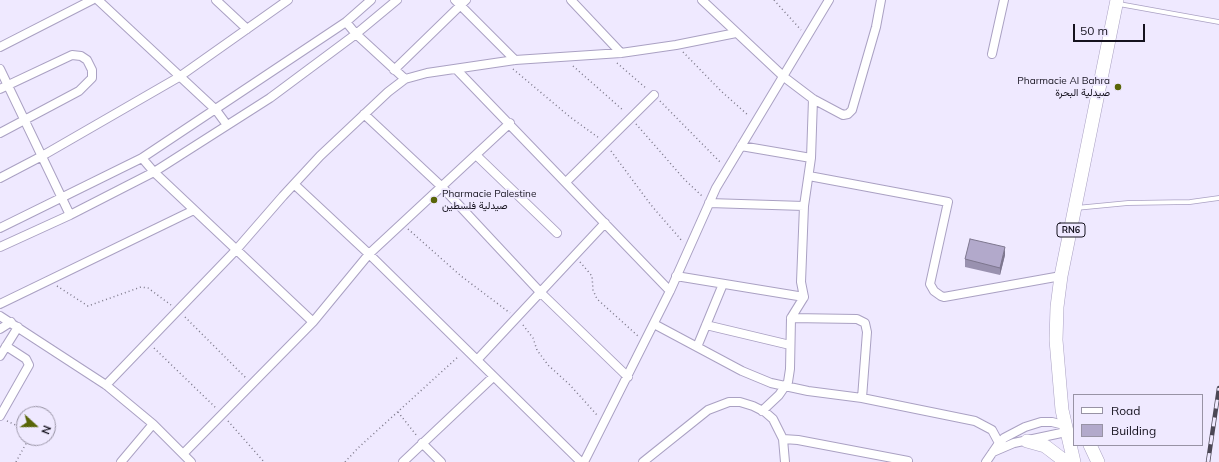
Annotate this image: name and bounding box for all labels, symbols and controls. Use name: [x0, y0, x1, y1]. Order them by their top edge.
scale bar: [1075, 16, 1147, 42]
text: 50 m: [1080, 23, 1108, 38]
place label: Pharmacie Al Bahra صيدلية البحرة: [1017, 75, 1110, 98]
marker: Pharmacie Al Bahra صيدلية البحرة: [1113, 82, 1123, 92]
place label: Pharmacie Palestine صيدلية فلسطين: [442, 188, 536, 212]
marker: Pharmacie Palestine صيدلية فلسطين: [429, 195, 439, 205]
road number: RN6: [1057, 223, 1085, 237]
legend: [1073, 394, 1203, 446]
text: Road: [1111, 403, 1140, 418]
north arrow: [16, 406, 56, 446]
text: Building: [1111, 423, 1156, 438]
text: N: [38, 424, 54, 436]

